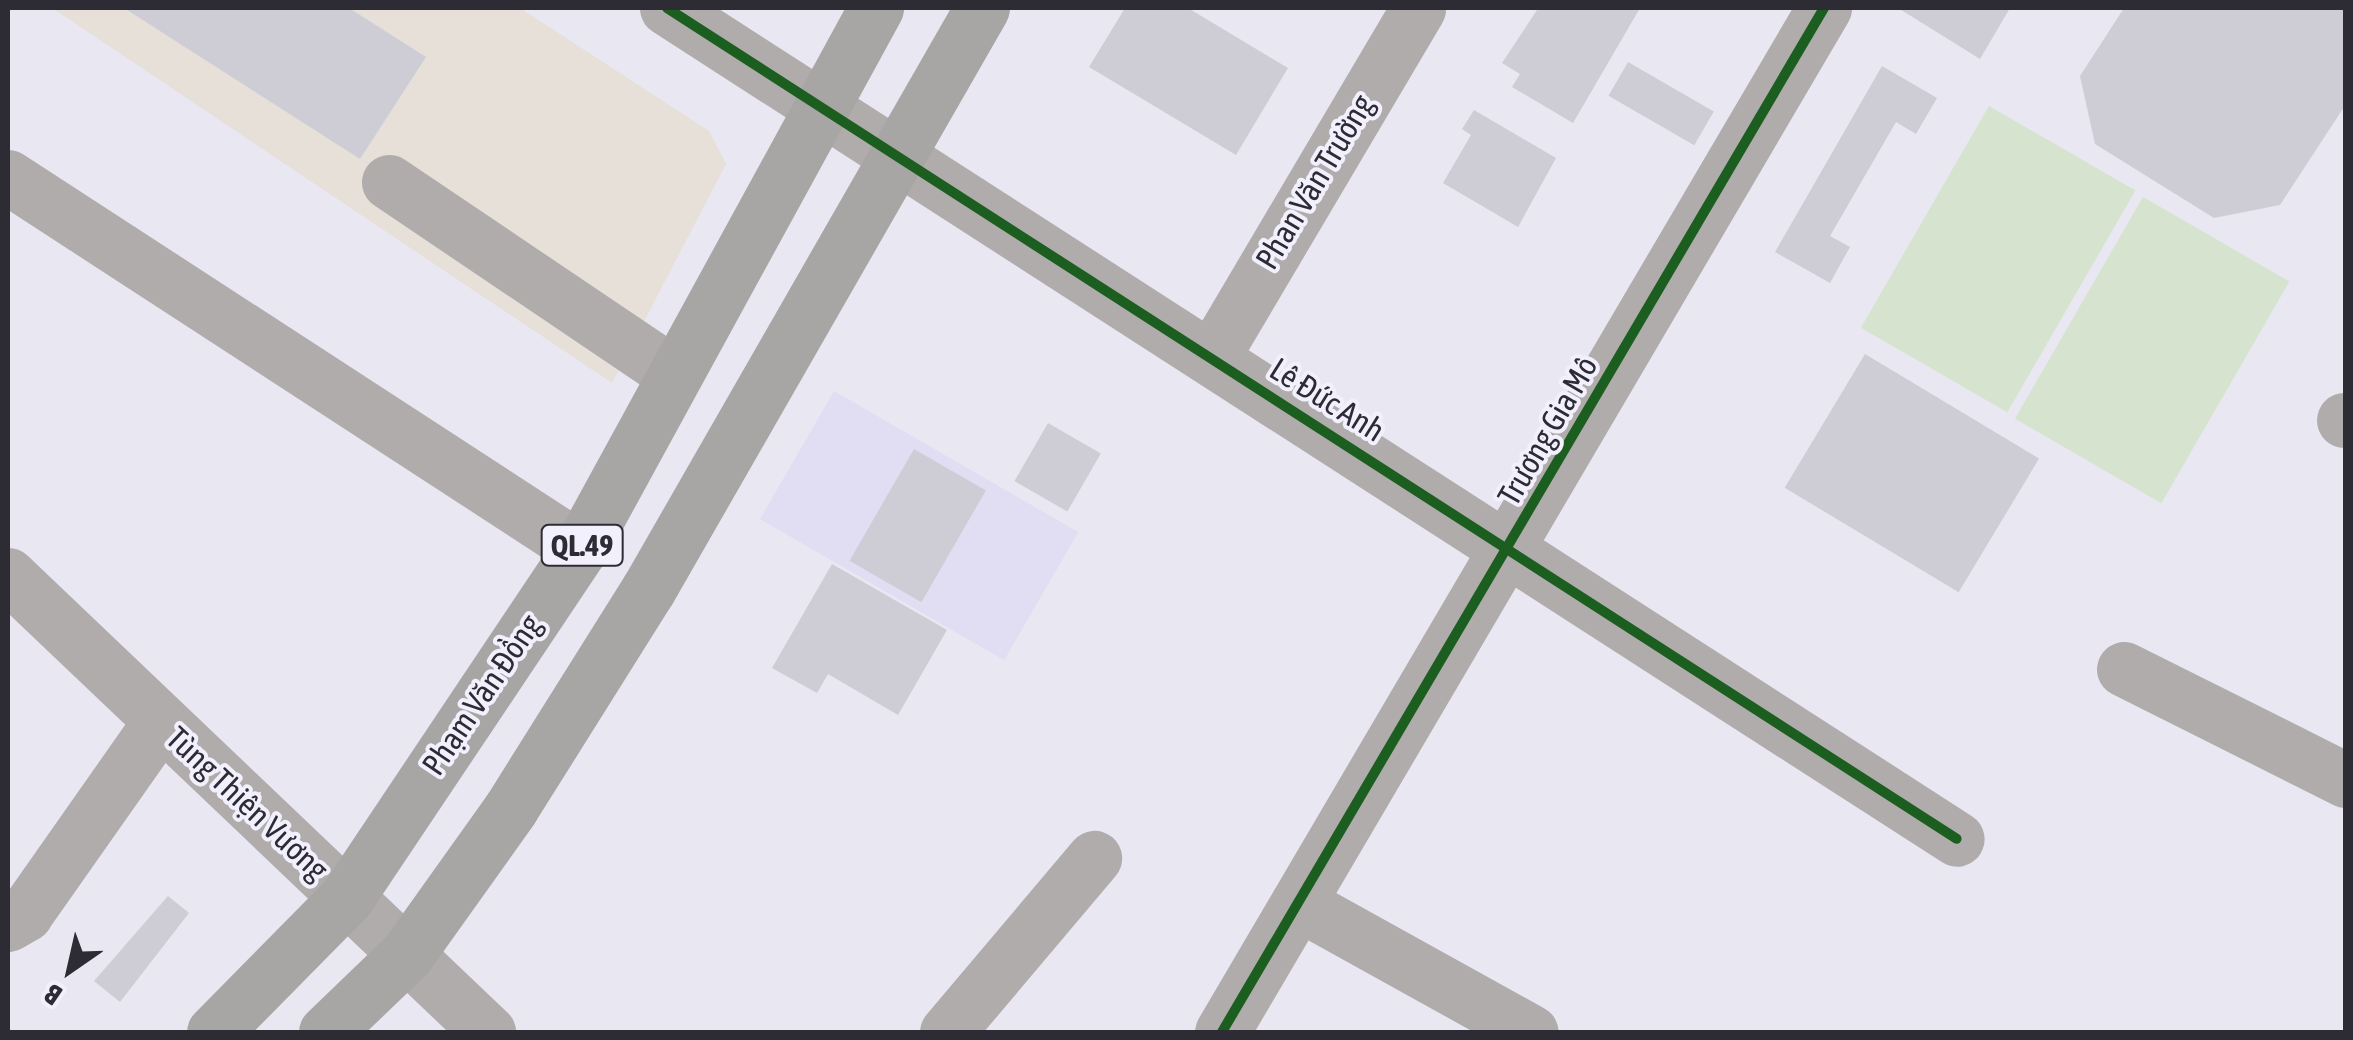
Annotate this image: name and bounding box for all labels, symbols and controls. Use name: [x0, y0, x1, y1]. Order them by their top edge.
street label: Phan Văn Trường: [1248, 88, 1382, 276]
street label: Lê Đức Anh: [1263, 350, 1391, 450]
street label: Trương Gia Mô: [1490, 350, 1606, 512]
road number: QL.49: [540, 520, 624, 570]
street label: Phạm Văn Đồng: [414, 607, 550, 783]
street label: Tùng Thiện Vương: [158, 719, 336, 889]
north arrow: [20, 920, 120, 1020]
text: B: [39, 978, 68, 1012]

